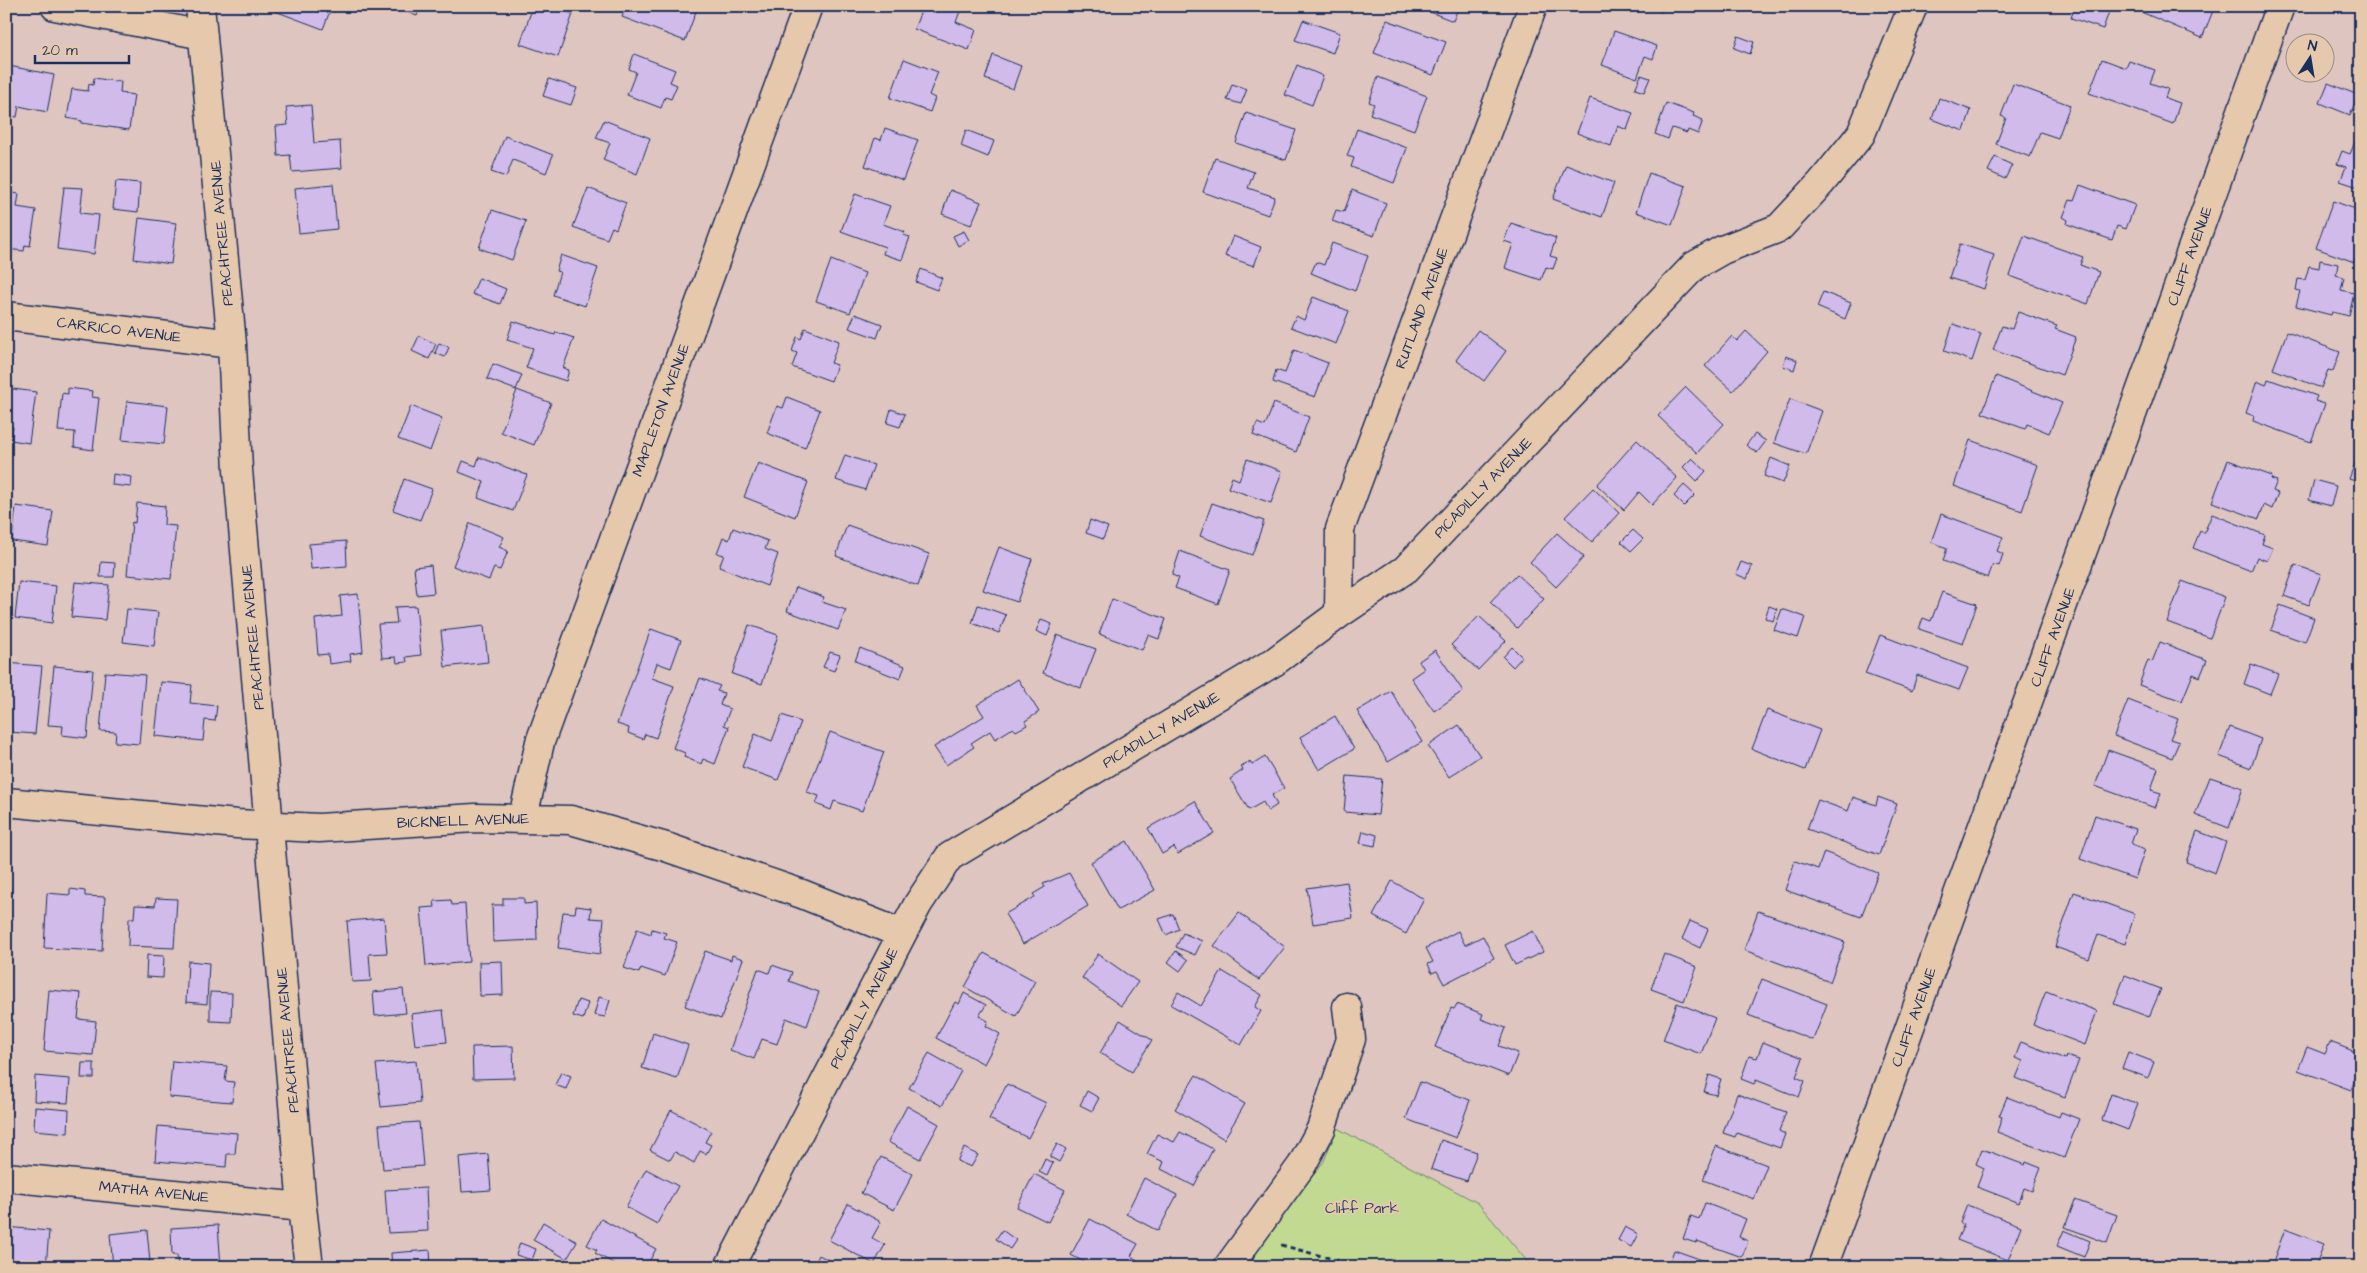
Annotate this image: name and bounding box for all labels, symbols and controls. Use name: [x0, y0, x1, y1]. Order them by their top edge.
scale bar: [35, 32, 129, 64]
north arrow: [2284, 32, 2334, 82]
text: N: [2306, 36, 2319, 57]
text: 20 m: [42, 40, 78, 61]
street label: PEACHTREE AVENUE: [205, 159, 239, 307]
street label: CLIFF AVENUE: [2162, 203, 2218, 309]
street label: RUTLAND AVENUE: [1390, 244, 1454, 372]
street label: CARRICO AVENUE: [56, 312, 183, 348]
street label: MAPLETON AVENUE: [627, 340, 695, 479]
street label: PICADILLY AVENUE: [1429, 433, 1537, 543]
street label: PEACHTREE AVENUE: [236, 563, 270, 711]
street label: CLIFF AVENUE: [2025, 584, 2081, 690]
street label: PICADILLY AVENUE: [1098, 687, 1224, 773]
street label: BICKNELL AVENUE: [397, 808, 530, 834]
street label: PICADILLY AVENUE: [824, 944, 904, 1072]
street label: CLIFF AVENUE: [1886, 964, 1942, 1070]
street label: PEACHTREE AVENUE: [271, 966, 305, 1114]
street label: MATHA AVENUE: [98, 1176, 210, 1208]
park label: Cliff Park: [1325, 1198, 1399, 1219]

